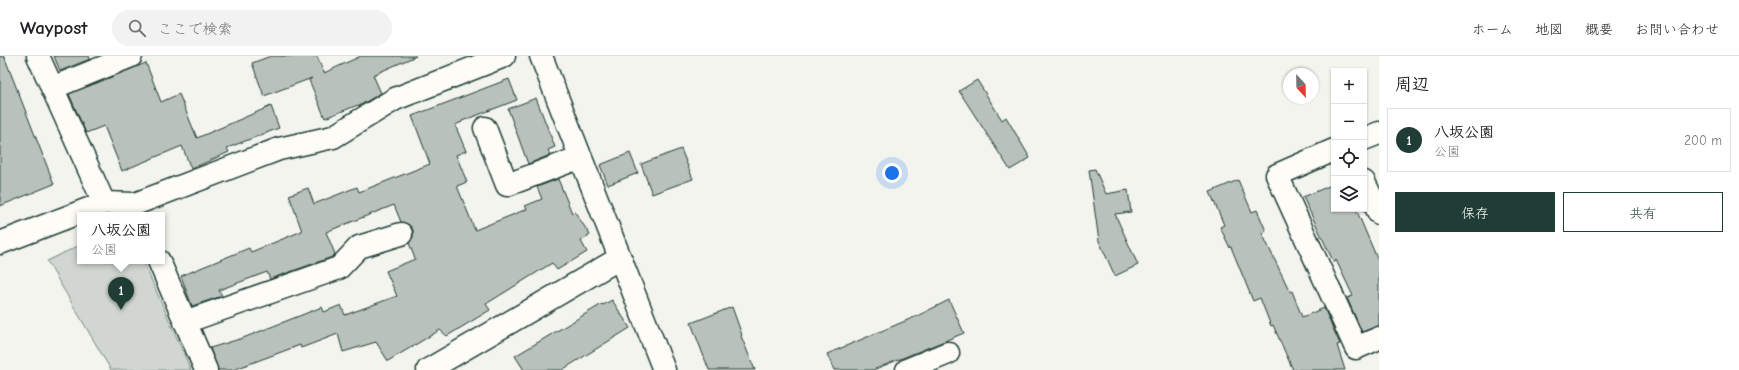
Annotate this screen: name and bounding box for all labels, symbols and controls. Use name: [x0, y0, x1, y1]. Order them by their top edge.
search box: [112, 10, 392, 46]
text: Waypost: [20, 17, 88, 39]
icon: search: [126, 17, 148, 39]
text: ここで検索: [158, 20, 233, 38]
text: ホーム: [1472, 21, 1513, 38]
text: 地図: [1535, 21, 1563, 38]
text: 概要: [1585, 21, 1613, 38]
text: お問い合わせ: [1635, 21, 1719, 38]
north arrow: [1283, 68, 1319, 104]
map controls: [1331, 68, 1367, 212]
button: +: [1331, 68, 1367, 104]
text: 周辺: [1395, 75, 1429, 94]
button: −: [1331, 104, 1367, 140]
text: 八坂公園: [1434, 123, 1494, 141]
text: 1: [1406, 133, 1412, 148]
text: 200 m: [1684, 133, 1722, 148]
button: locate: [1331, 140, 1367, 176]
text: 公園: [1434, 144, 1460, 159]
your location: [882, 163, 902, 183]
button: layers: [1331, 176, 1367, 212]
button: 保存: [1395, 192, 1555, 232]
button: 共有: [1563, 192, 1723, 232]
popup: [77, 212, 165, 264]
text: 八坂公園: [91, 221, 151, 239]
text: 公園: [91, 242, 117, 257]
pin: 1: [108, 277, 134, 310]

